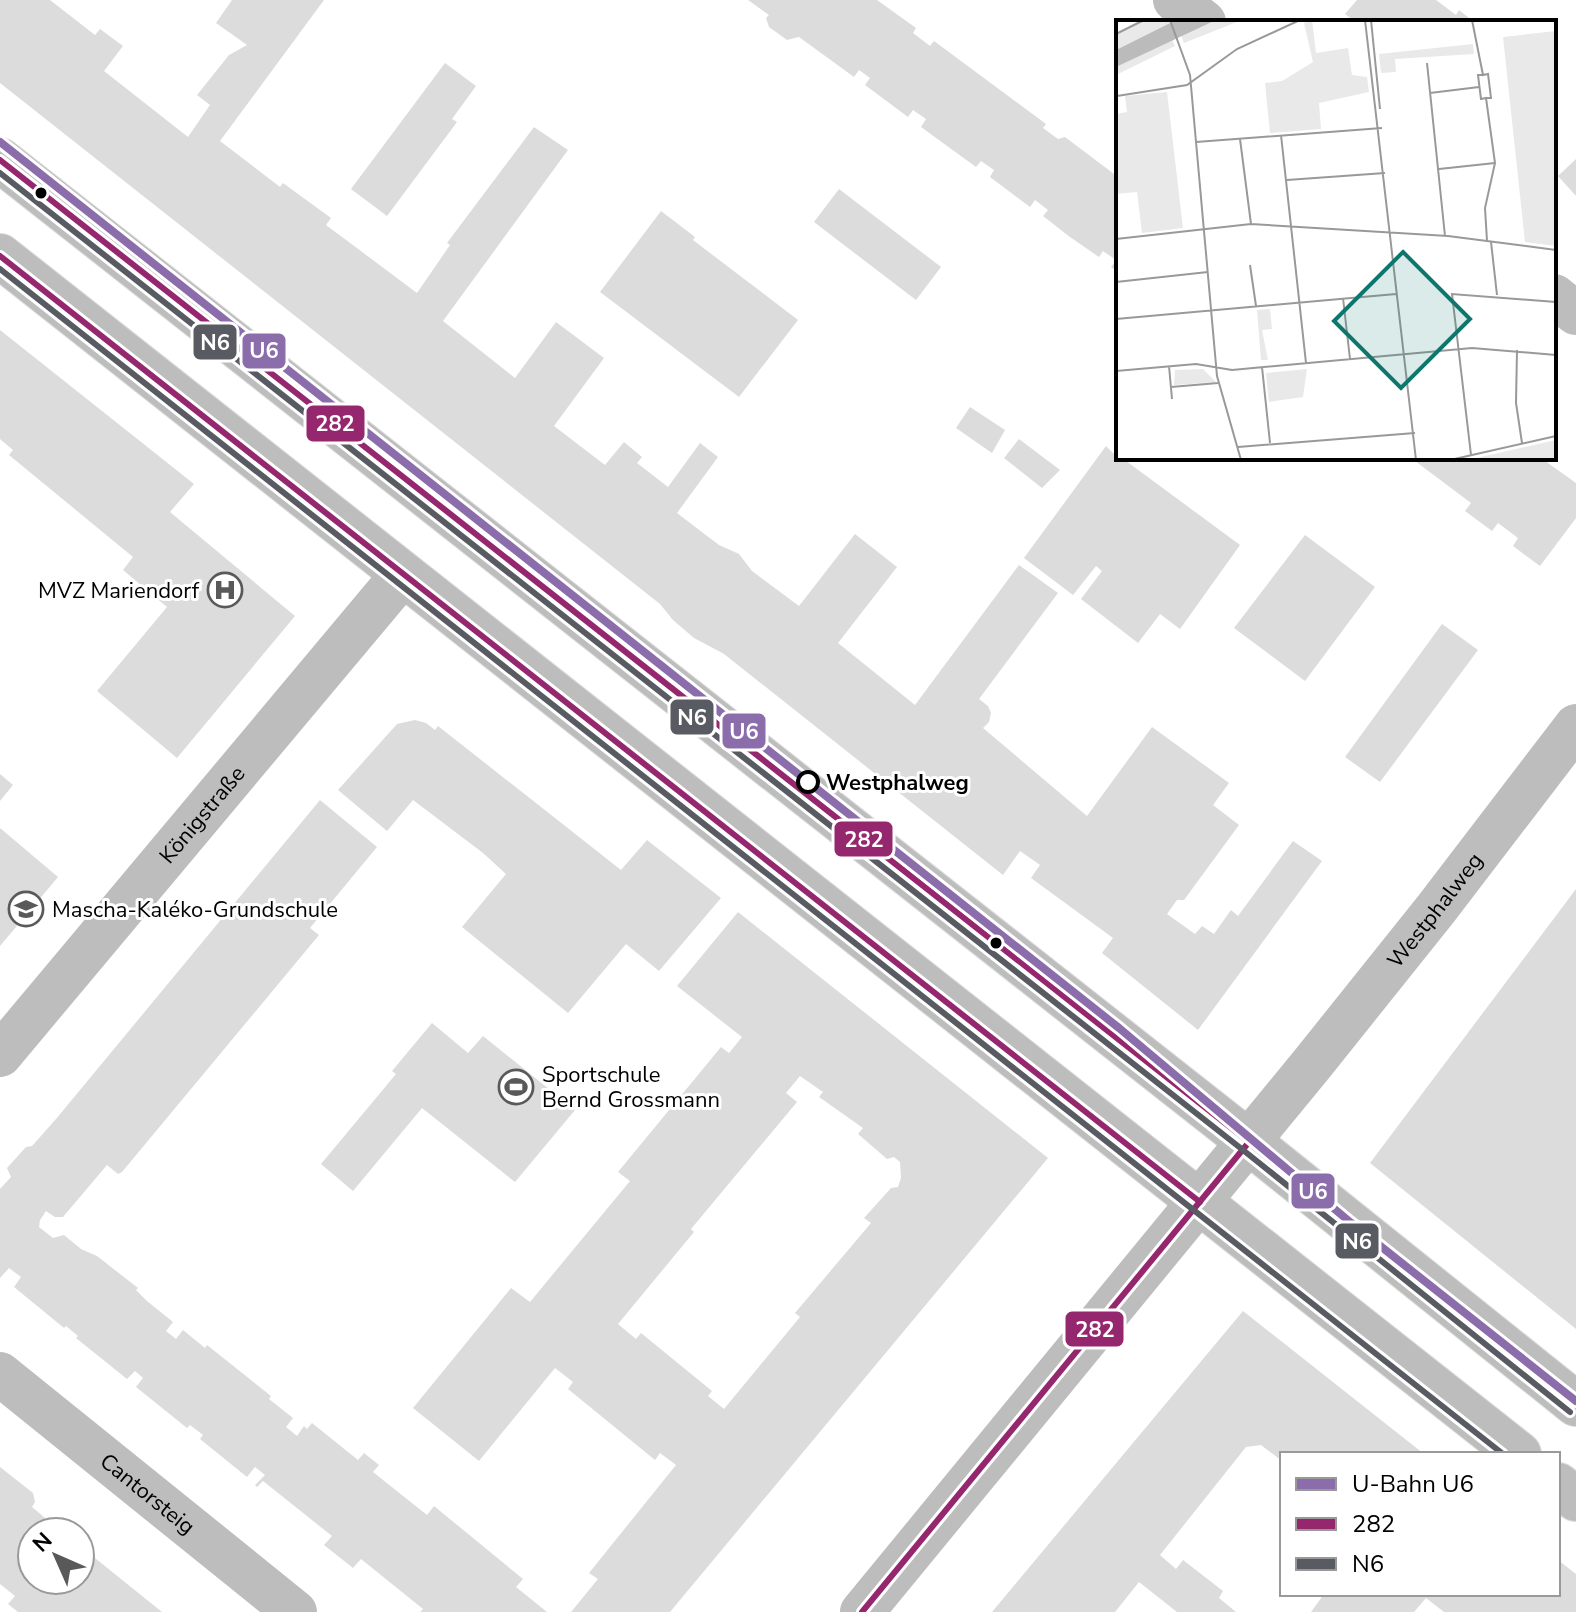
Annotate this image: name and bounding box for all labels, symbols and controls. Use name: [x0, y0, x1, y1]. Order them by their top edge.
inset map: [1116, 20, 1556, 460]
unlabelled marker: [33, 185, 49, 201]
line badge: N6: [192, 323, 238, 361]
text: N6: [200, 328, 230, 358]
line badge: U6: [241, 332, 287, 370]
text: U6: [249, 336, 279, 366]
line badge: 282: [305, 404, 366, 443]
text: 282: [315, 409, 355, 439]
hospital icon: MVZ Mariendorf: [206, 571, 244, 609]
place label: MVZ Mariendorf: [38, 576, 200, 606]
line badge: N6: [669, 698, 715, 736]
text: N6: [677, 703, 707, 733]
line badge: U6: [721, 712, 767, 750]
text: U6: [729, 717, 759, 747]
street label: Königstraße: [153, 760, 252, 870]
place label: Westphalweg: [826, 768, 969, 798]
marker: Westphalweg: [797, 771, 819, 793]
line badge: 282: [833, 820, 894, 858]
text: 282: [844, 825, 884, 855]
street label: Westphalweg: [1381, 847, 1490, 975]
school or university icon: Mascha-Kaléko-Grundschule: [7, 890, 45, 928]
place label: Mascha-Kaléko-Grundschule: [52, 895, 338, 925]
unlabelled marker: [988, 935, 1004, 951]
place label: Sportschule Bernd Grossmann: [542, 1060, 720, 1115]
sports icon: Sportschule Bernd Grossmann: [497, 1068, 535, 1106]
line badge: U6: [1290, 1172, 1336, 1210]
text: U6: [1298, 1177, 1328, 1207]
line badge: N6: [1334, 1222, 1380, 1260]
text: N6: [1342, 1227, 1372, 1257]
line badge: 282: [1064, 1310, 1125, 1348]
text: 282: [1075, 1315, 1115, 1345]
street label: Cantorsteig: [93, 1447, 201, 1542]
legend: [1280, 1452, 1560, 1596]
text: U-Bahn U6: [1352, 1468, 1474, 1500]
text: 282: [1352, 1508, 1395, 1540]
north arrow: [16, 1516, 96, 1596]
text: N: [26, 1526, 59, 1559]
text: N6: [1352, 1548, 1384, 1580]

